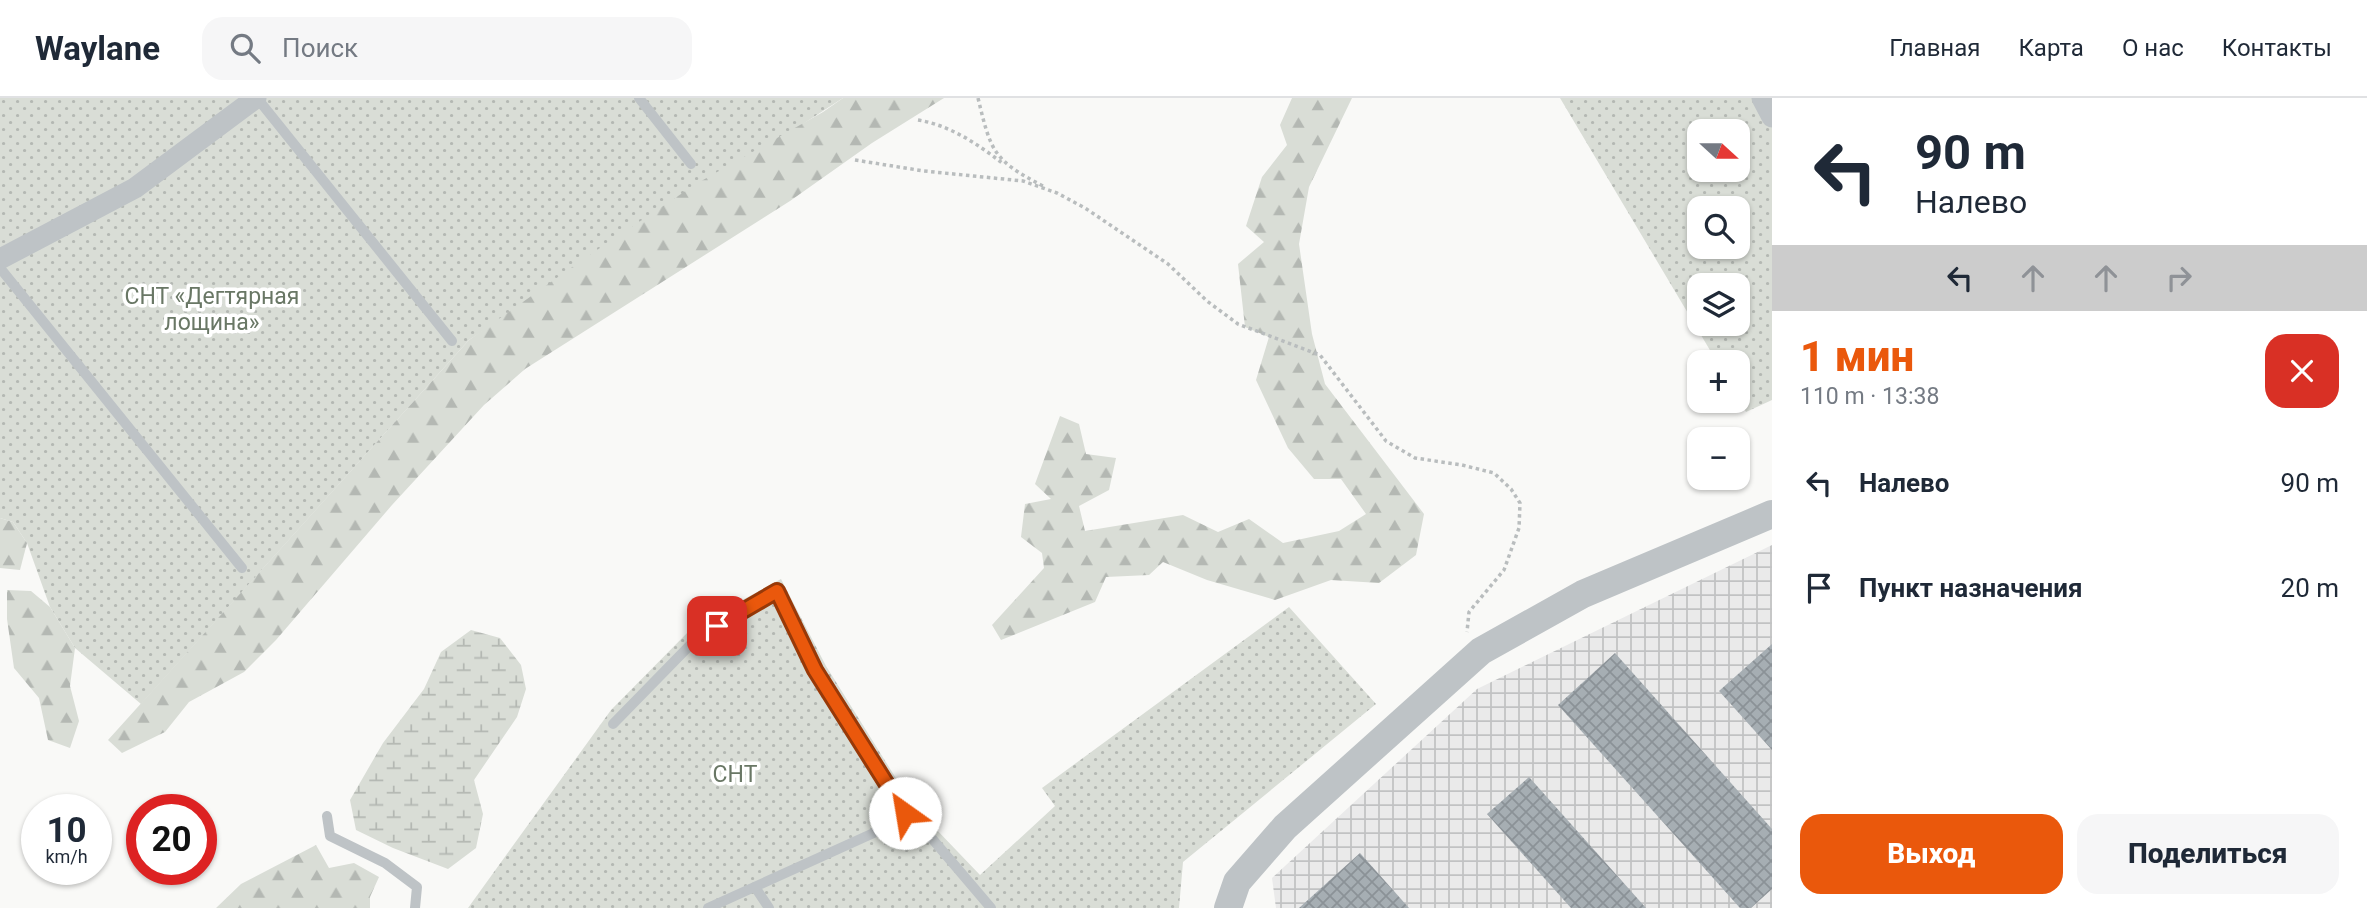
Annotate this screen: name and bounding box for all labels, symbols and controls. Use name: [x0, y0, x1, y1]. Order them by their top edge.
search box: [202, 17, 692, 80]
text: Waylane: [35, 29, 160, 68]
icon: search: [226, 29, 264, 67]
text: Поиск: [282, 33, 358, 63]
text: Главная: [1889, 34, 1980, 62]
text: Карта: [2018, 34, 2084, 62]
text: О нас: [2122, 34, 2184, 62]
text: Контакты: [2222, 34, 2332, 62]
north arrow: [1687, 119, 1750, 182]
map controls: [1687, 119, 1750, 490]
text: 90 m: [1915, 124, 2026, 181]
icon: left: [1800, 126, 1891, 217]
text: Налево: [1915, 183, 2027, 221]
button: search: [1687, 196, 1750, 259]
icon: left: [1941, 259, 1979, 297]
icon: ahead: [2014, 259, 2052, 297]
icon: ahead: [2087, 259, 2125, 297]
icon: right: [2160, 259, 2198, 297]
button: layers: [1687, 273, 1750, 336]
park label: СНТ «Дегтярная лощина»: [125, 283, 299, 336]
text: 1 мин: [1800, 332, 1914, 381]
button: close: [2265, 334, 2339, 408]
button: +: [1687, 350, 1750, 413]
text: 110 m · 13:38: [1800, 383, 1939, 410]
button: −: [1687, 427, 1750, 490]
icon: left: [1800, 464, 1838, 502]
text: Налево: [1859, 468, 1949, 498]
text: 90 m: [2281, 468, 2339, 498]
icon: arrive: [1800, 569, 1838, 607]
text: Пункт назначения: [1859, 573, 2083, 603]
text: 20 m: [2281, 573, 2339, 603]
pin: [687, 596, 747, 656]
icon: arrive: [698, 607, 736, 645]
park label: СНТ: [713, 761, 758, 788]
position arrow: [868, 776, 942, 850]
speed limit sign: 20: [126, 794, 217, 885]
text: 10: [46, 810, 87, 851]
button: Выход: [1800, 814, 2063, 894]
button: Поделиться: [2077, 814, 2339, 894]
text: km/h: [45, 846, 88, 867]

